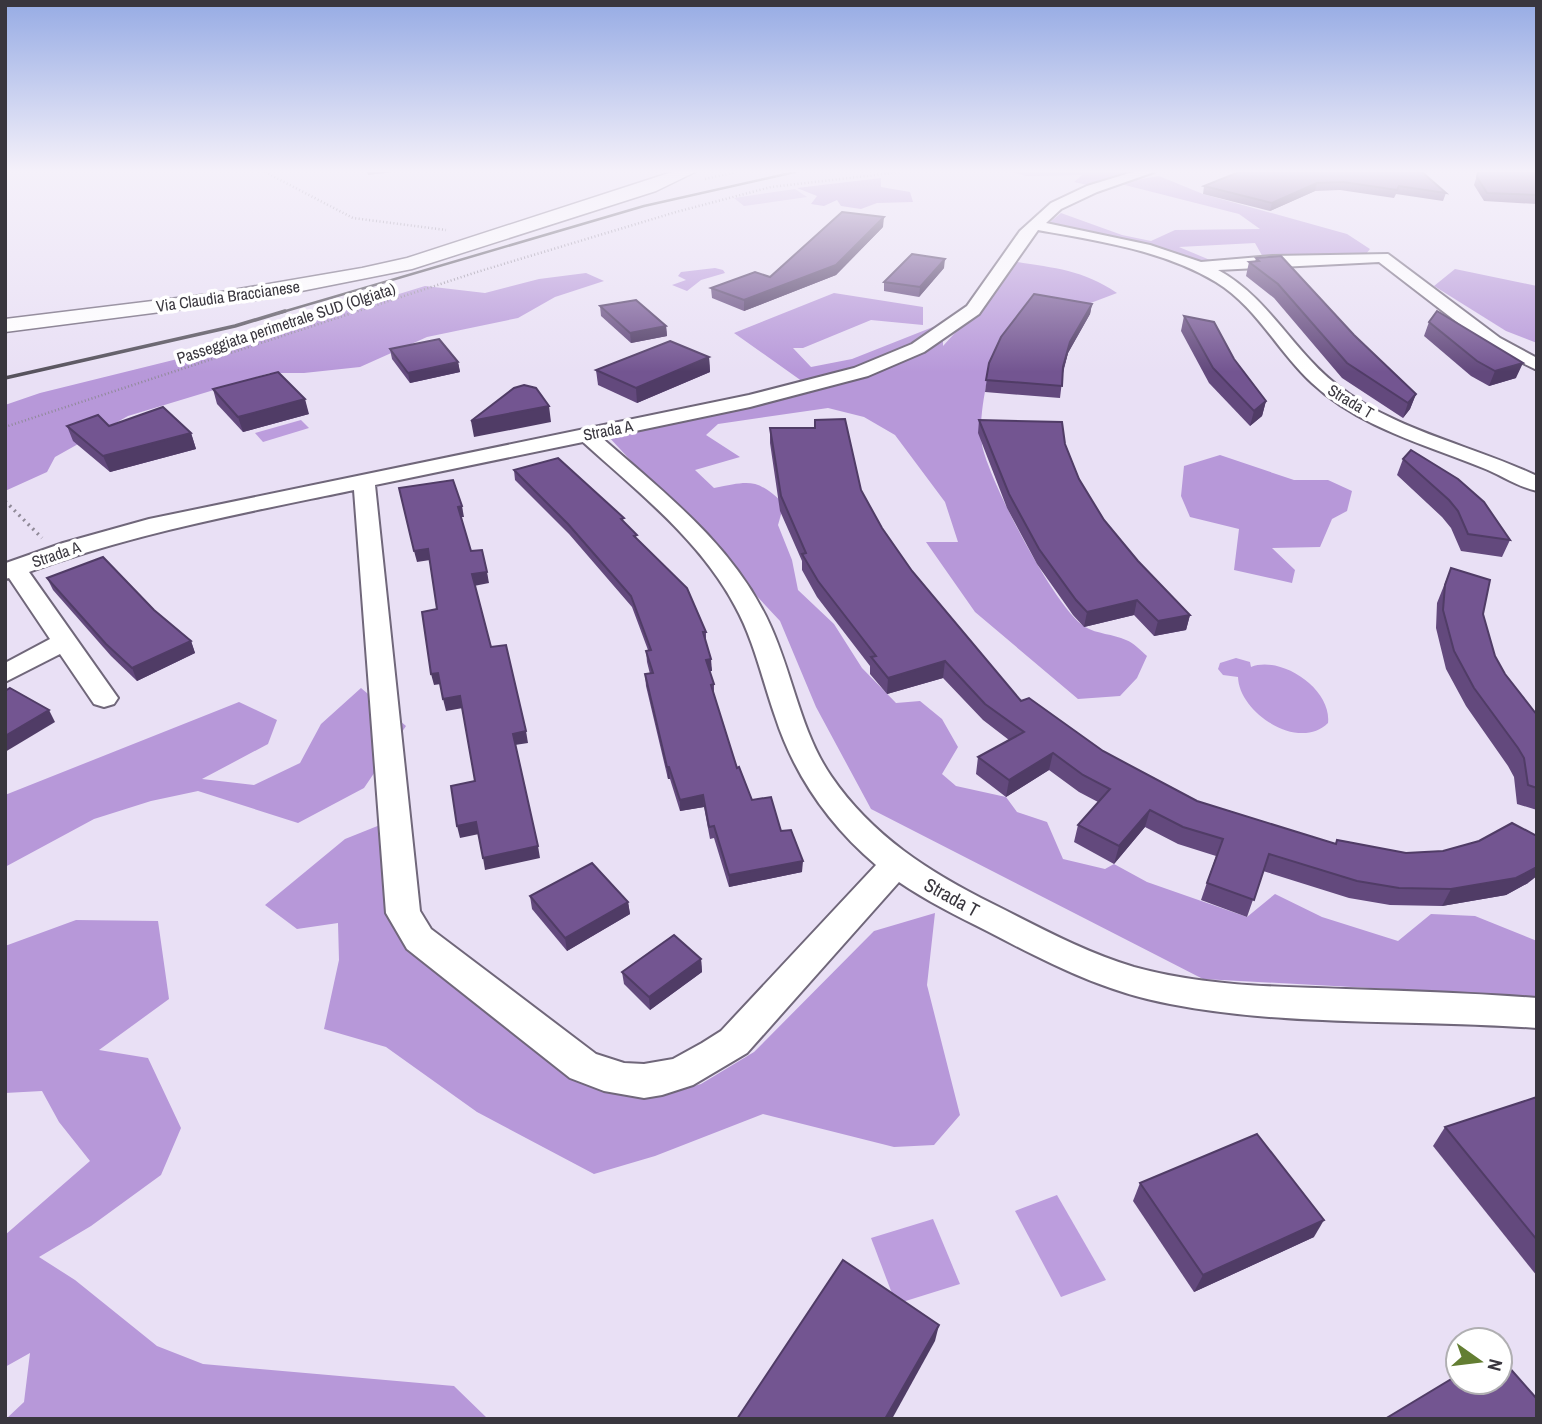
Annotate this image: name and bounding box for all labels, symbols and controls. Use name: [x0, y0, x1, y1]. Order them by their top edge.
street label: Via Claudia Braccianese: [155, 275, 301, 317]
street label: Passeggiata perimetrale SUD (Olgiata): [174, 277, 398, 369]
street label: Strada T: [1324, 379, 1378, 423]
street label: Strada A: [581, 414, 635, 446]
street label: Strada A: [29, 535, 84, 573]
street label: Strada T: [920, 871, 985, 923]
north arrow: [1444, 1326, 1514, 1396]
text: N: [1482, 1357, 1509, 1374]

